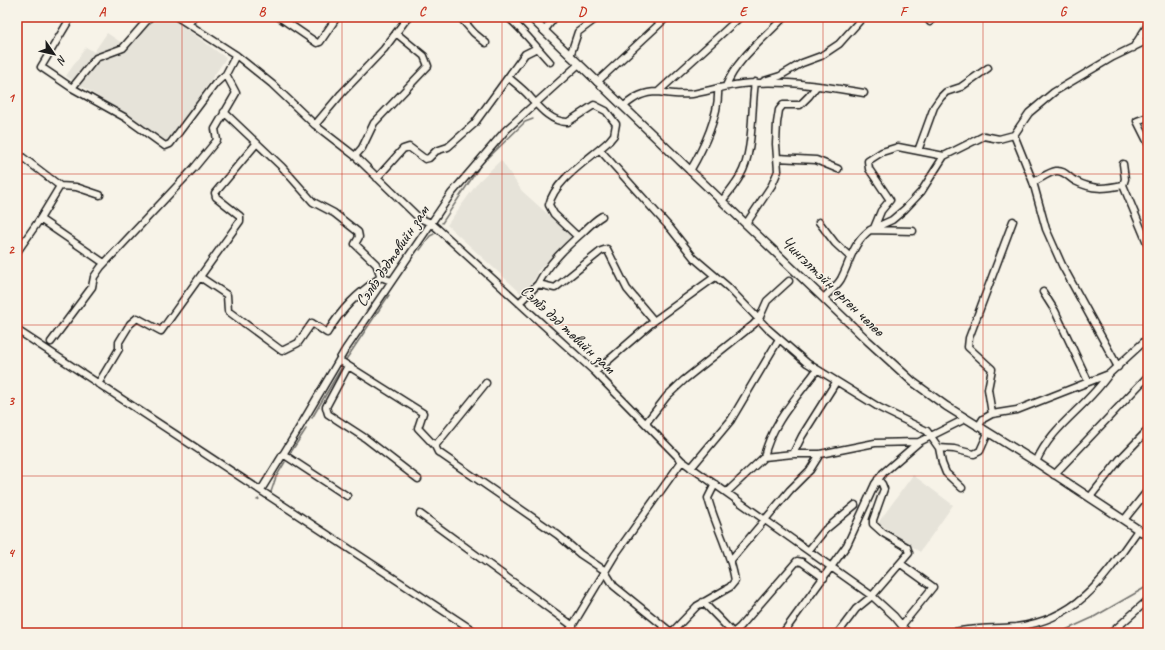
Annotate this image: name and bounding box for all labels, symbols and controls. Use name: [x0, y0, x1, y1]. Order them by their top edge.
text: A: [99, 4, 107, 20]
text: B: [259, 4, 267, 20]
text: C: [419, 4, 427, 20]
text: D: [578, 4, 587, 20]
text: E: [740, 4, 749, 20]
text: F: [900, 4, 909, 20]
text: G: [1060, 4, 1068, 20]
north arrow: [34, 34, 74, 74]
text: N: [53, 53, 70, 68]
text: 1: [8, 90, 16, 106]
street label: Сэлбэ дэдтөвийн зам: [350, 201, 435, 311]
street label: Чингэлтэйн өргөн чөлөө: [777, 231, 890, 342]
text: 2: [8, 242, 15, 258]
street label: Сэлбэ дэд төвийн зам: [516, 280, 620, 380]
text: 3: [8, 393, 15, 409]
text: 4: [8, 545, 16, 561]

